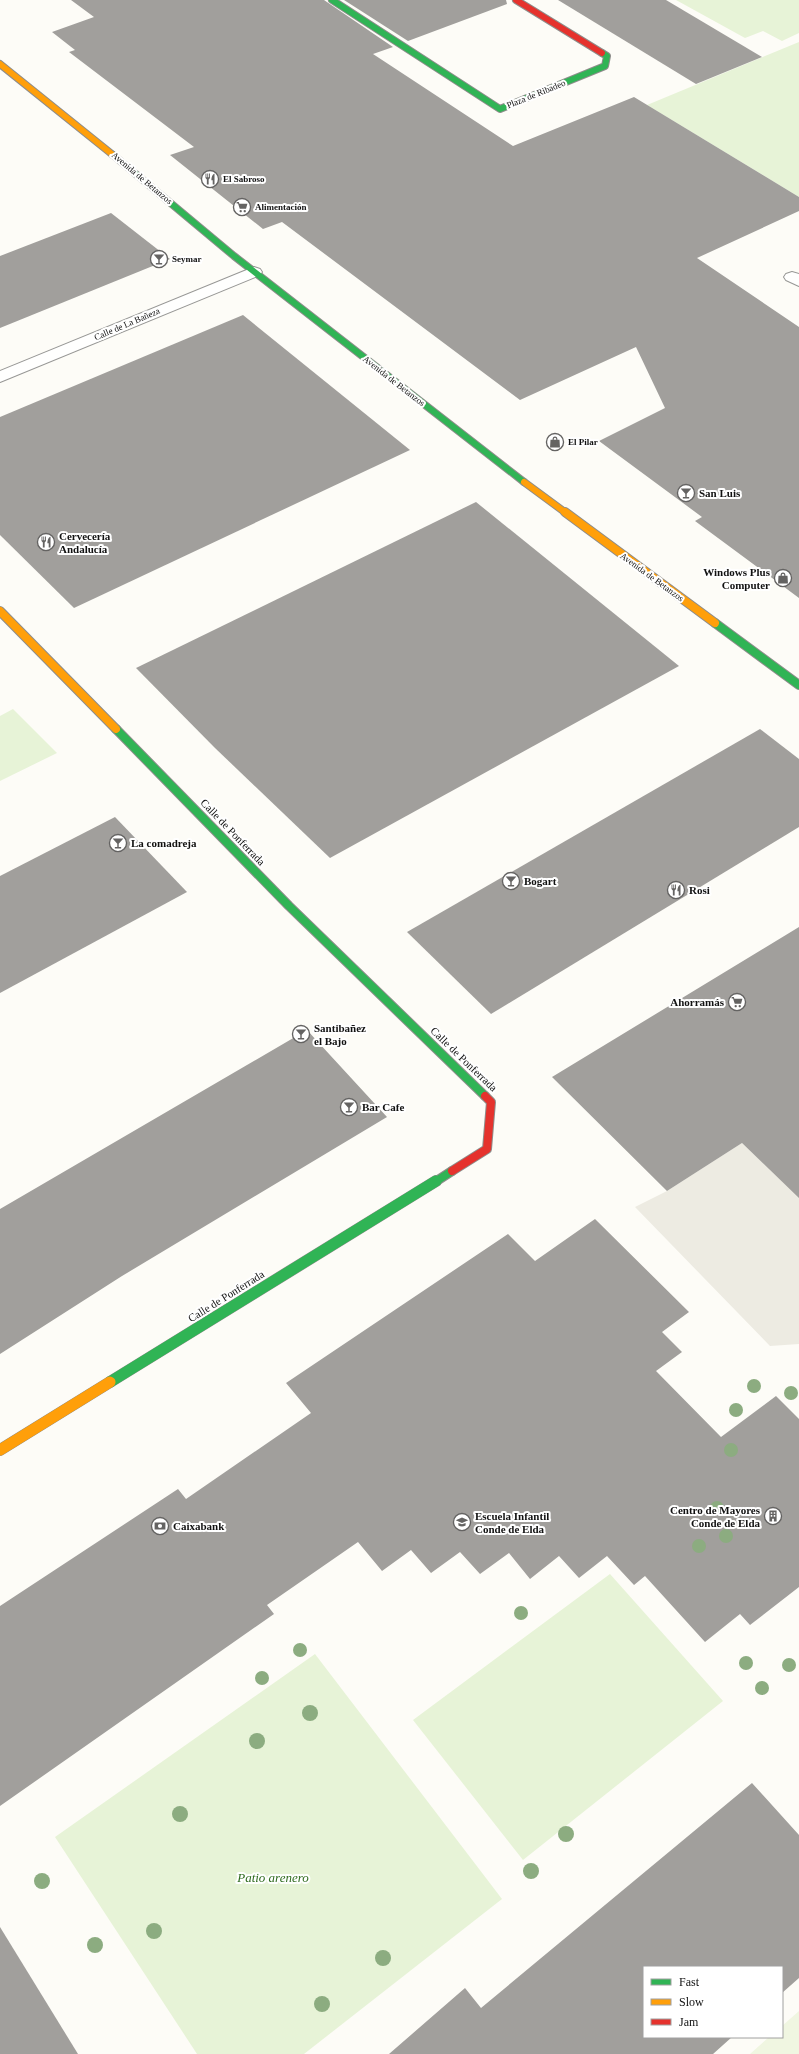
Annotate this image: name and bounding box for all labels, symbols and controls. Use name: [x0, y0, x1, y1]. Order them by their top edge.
street label: Plaza de Ribadeo: [505, 77, 567, 110]
street label: Avenida de Betanzos: [110, 150, 175, 207]
restaurant icon: El Sabroso: [200, 169, 220, 189]
place label: El Sabroso: [223, 174, 265, 184]
supermarket icon: Alimentación: [232, 197, 252, 217]
place label: Alimentación: [255, 202, 307, 212]
bar icon: Seymar: [149, 249, 169, 269]
place label: Seymar: [172, 254, 202, 264]
street label: Calle de La Bañeza: [93, 306, 161, 342]
street label: Avenida de Betanzos: [361, 354, 427, 409]
shop icon: El Pilar: [545, 432, 565, 452]
place label: El Pilar: [568, 437, 598, 447]
bar icon: San Luis: [676, 483, 696, 503]
place label: San Luis: [699, 487, 741, 499]
place label: Cervecería Andalucía: [59, 530, 111, 555]
restaurant icon: Cervecería Andalucía: [36, 532, 56, 552]
street label: Avenida de Betanzos: [618, 551, 686, 604]
place label: Windows Plus Computer: [703, 566, 771, 591]
shop icon: Windows Plus Computer: [773, 568, 793, 588]
street label: Calle de Ponferrada: [198, 796, 268, 868]
bar icon: La comadreja: [108, 833, 128, 853]
place label: La comadreja: [131, 837, 197, 849]
bar icon: Bogart: [501, 871, 521, 891]
place label: Bogart: [524, 875, 557, 887]
restaurant icon: Rosi: [666, 880, 686, 900]
place label: Rosi: [689, 884, 710, 896]
supermarket icon: Ahorramás: [727, 992, 747, 1012]
place label: Ahorramás: [670, 996, 725, 1008]
place label: Santibañez el Bajo: [314, 1022, 366, 1047]
bar icon: Santibañez el Bajo: [291, 1024, 311, 1044]
street label: Calle de Ponferrada: [428, 1024, 500, 1094]
bar icon: Bar Cafe: [339, 1097, 359, 1117]
place label: Bar Cafe: [362, 1101, 404, 1113]
street label: Calle de Ponferrada: [186, 1268, 266, 1324]
place label: Centro de Mayores Conde de Elda: [670, 1504, 761, 1529]
building icon: Centro de Mayores Conde de Elda: [763, 1506, 783, 1526]
place label: Escuela Infantil Conde de Elda: [475, 1510, 549, 1535]
school or university icon: Escuela Infantil Conde de Elda: [452, 1512, 472, 1532]
bank icon: Caixabank: [150, 1516, 170, 1536]
place label: Caixabank: [173, 1520, 225, 1532]
park label: Patio arenero: [236, 1870, 309, 1885]
legend: [643, 1966, 783, 2038]
text: Fast: [679, 1975, 700, 1989]
text: Slow: [679, 1995, 704, 2009]
text: Jam: [679, 2015, 699, 2029]

